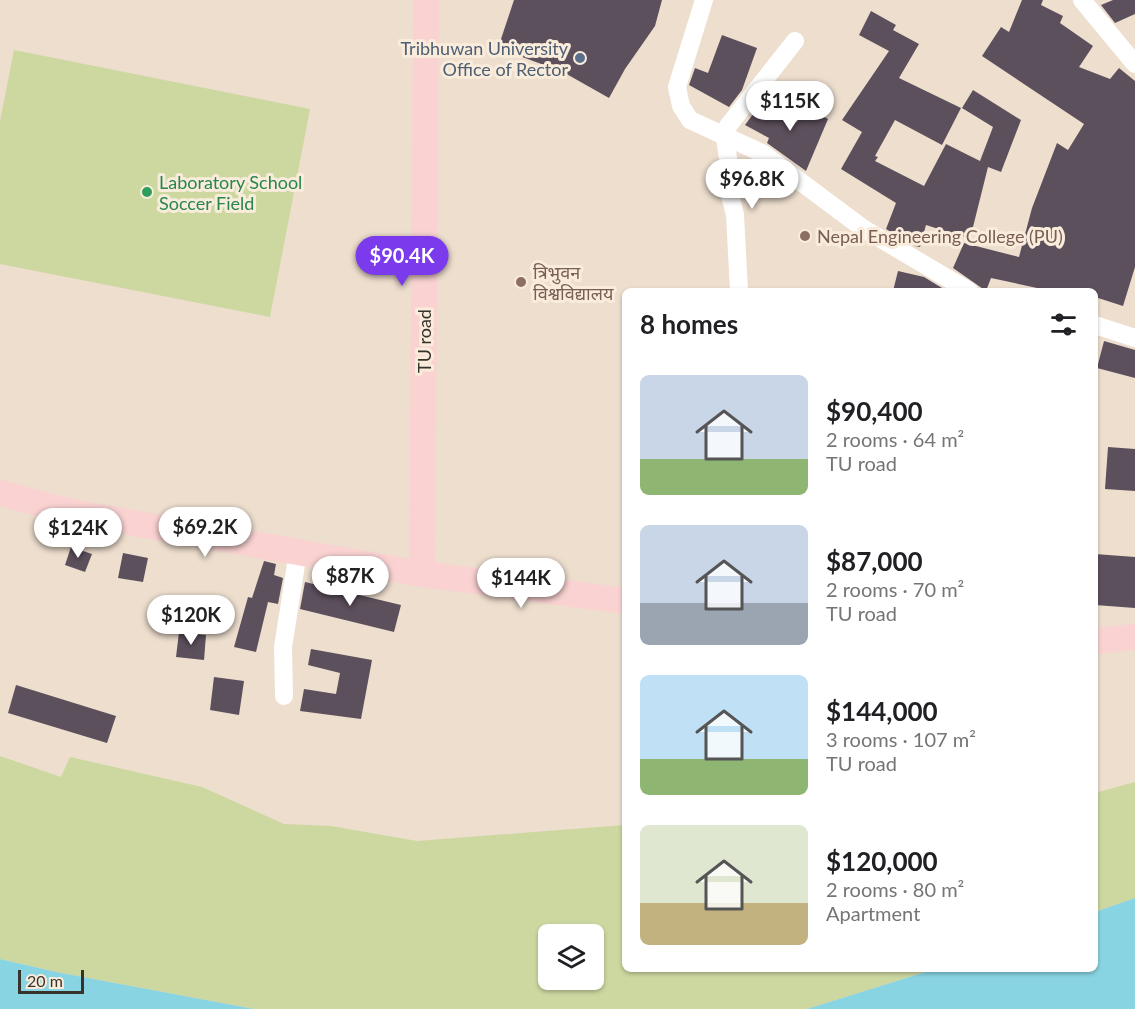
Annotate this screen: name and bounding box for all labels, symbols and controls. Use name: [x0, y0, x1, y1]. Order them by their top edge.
place label: Tribhuwan University Office of Rector: [400, 37, 569, 80]
marker: Tribhuwan University Office of Rector: [573, 51, 587, 65]
pin: $115K: [748, 81, 832, 132]
text: $115K: [760, 88, 820, 112]
pin: $96.8K: [703, 159, 801, 210]
text: $96.8K: [720, 166, 784, 190]
place label: Laboratory School Soccer Field: [159, 171, 302, 214]
marker: Laboratory School Soccer Field: [140, 185, 154, 199]
place label: Nepal Engineering College (PU): [817, 225, 1063, 247]
marker: Nepal Engineering College (PU): [798, 229, 812, 243]
pin: $90.4K: [353, 236, 451, 287]
text: $90.4K: [370, 243, 434, 267]
place label: त्रिभुवन विश्वविद्यालय: [533, 261, 614, 304]
marker: त्रिभुवन विश्वविद्यालय: [514, 275, 528, 289]
text: 8 homes: [640, 308, 738, 340]
icon: filters: [1047, 308, 1080, 341]
street label: TU road: [413, 309, 435, 373]
text: $90,400: [826, 395, 923, 427]
icon: home: [688, 399, 760, 471]
text: 2 rooms · 64 m²: [826, 427, 964, 451]
text: TU road: [826, 451, 897, 475]
pin: $69.2K: [156, 507, 254, 558]
pin: $124K: [36, 508, 120, 559]
text: $69.2K: [173, 514, 237, 538]
text: $124K: [48, 515, 108, 539]
text: $87,000: [826, 545, 923, 577]
icon: home: [688, 549, 760, 621]
pin: $87K: [314, 556, 386, 607]
pin: $144K: [479, 558, 563, 609]
text: $87K: [326, 563, 374, 587]
text: $144K: [491, 565, 551, 589]
text: 2 rooms · 70 m²: [826, 577, 964, 601]
pin: $120K: [149, 595, 233, 646]
text: TU road: [826, 601, 897, 625]
text: $120K: [161, 602, 221, 626]
text: $144,000: [826, 695, 938, 727]
icon: home: [688, 699, 760, 771]
text: 3 rooms · 107 m²: [826, 727, 976, 751]
text: TU road: [826, 751, 897, 775]
text: $120,000: [826, 845, 938, 877]
icon: home: [688, 849, 760, 921]
text: 2 rooms · 80 m²: [826, 877, 964, 901]
text: Apartment: [826, 901, 920, 925]
map controls: [538, 924, 604, 990]
button: layers: [538, 924, 604, 990]
scale bar: [18, 967, 84, 994]
text: 20 m: [27, 971, 63, 990]

